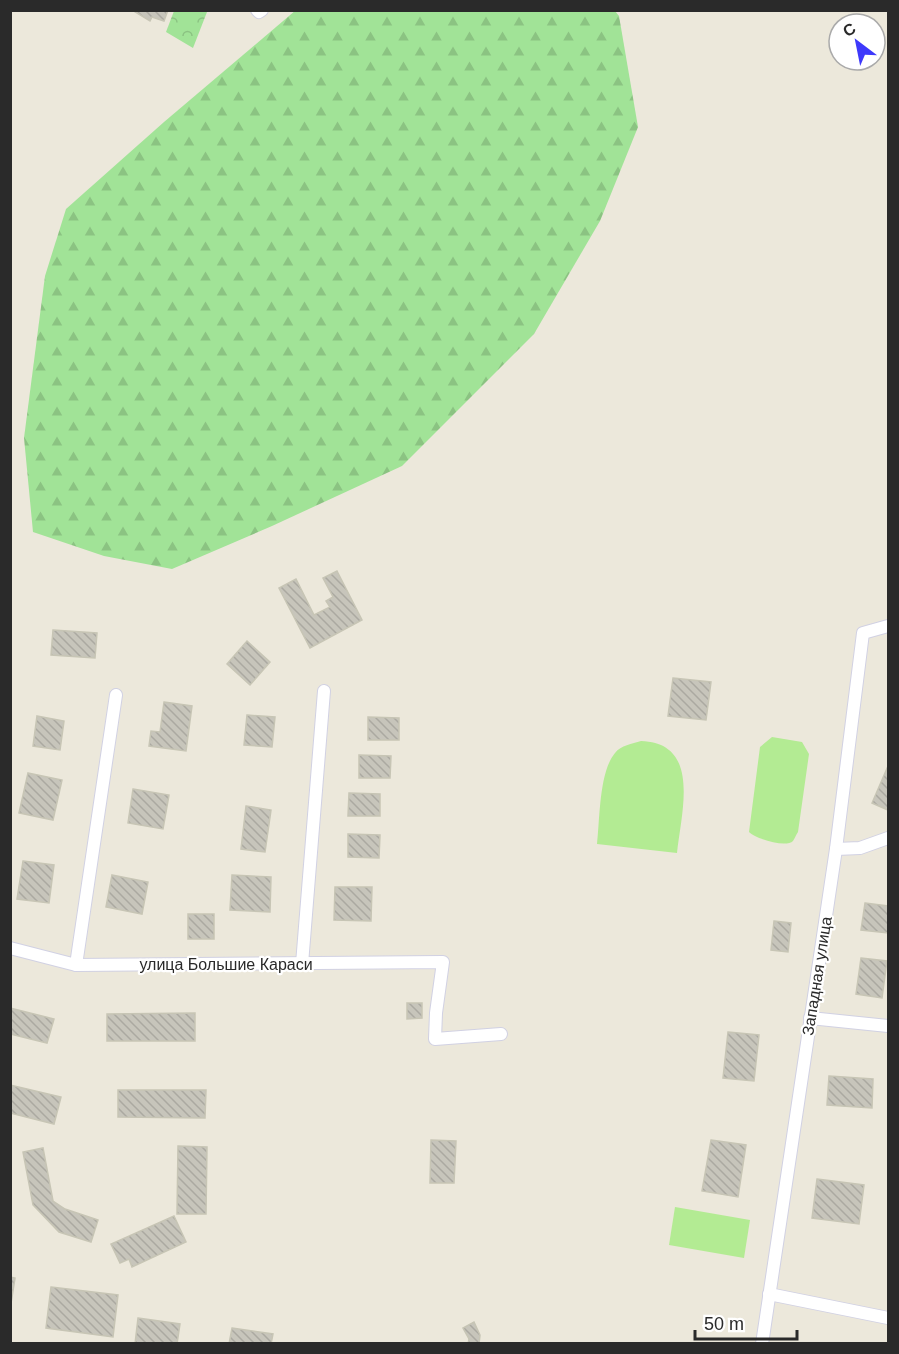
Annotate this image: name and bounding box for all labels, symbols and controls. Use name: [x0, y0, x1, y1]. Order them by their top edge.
north arrow: [827, 12, 887, 72]
text: С: [840, 19, 859, 40]
street label: Западная улица: [799, 915, 835, 1037]
street label: улица Большие Караси: [139, 956, 313, 973]
scale bar: [695, 1303, 797, 1341]
text: 50 m: [704, 1314, 744, 1334]

